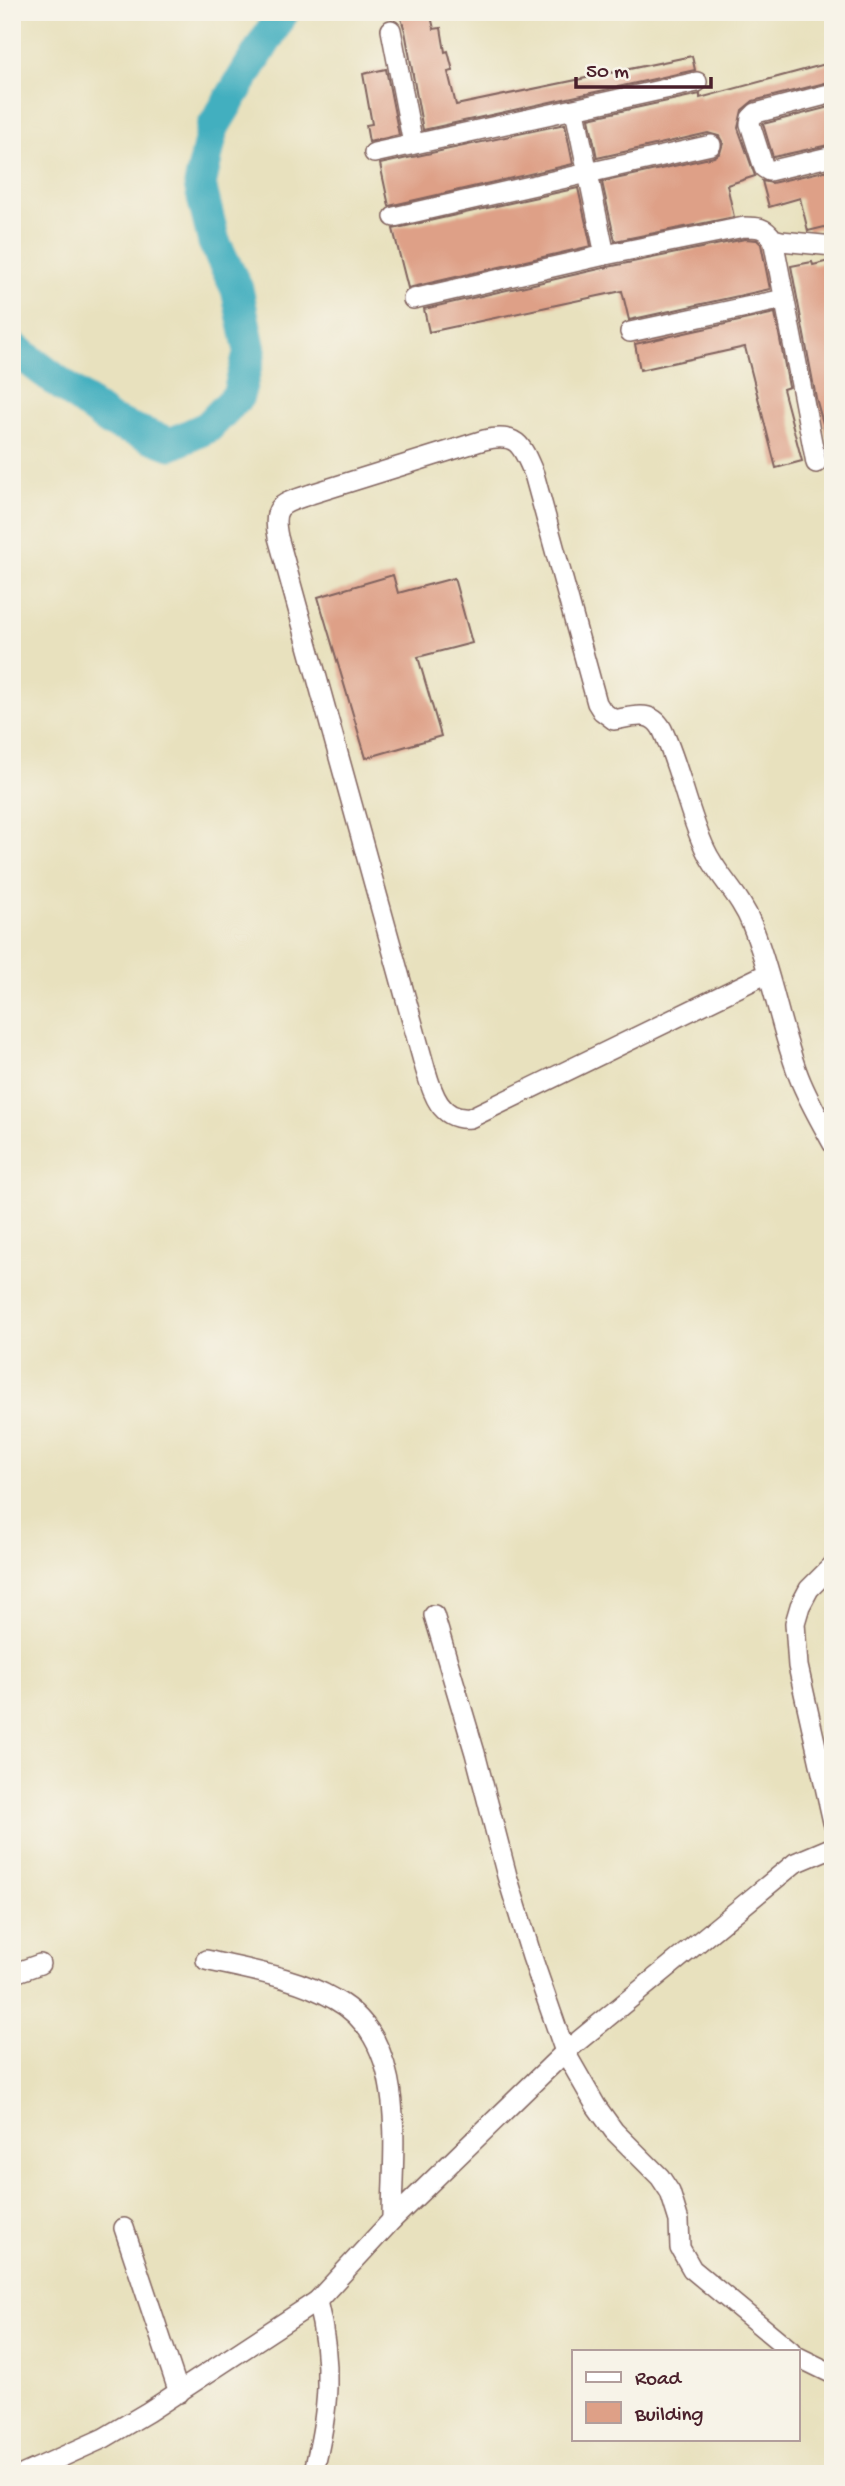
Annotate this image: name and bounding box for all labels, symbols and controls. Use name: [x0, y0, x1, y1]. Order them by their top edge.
scale bar: [576, 46, 710, 90]
text: 50 m: [586, 61, 629, 86]
legend: [572, 2350, 800, 2440]
text: Road: [635, 2368, 683, 2393]
text: Building: [634, 2404, 704, 2429]

